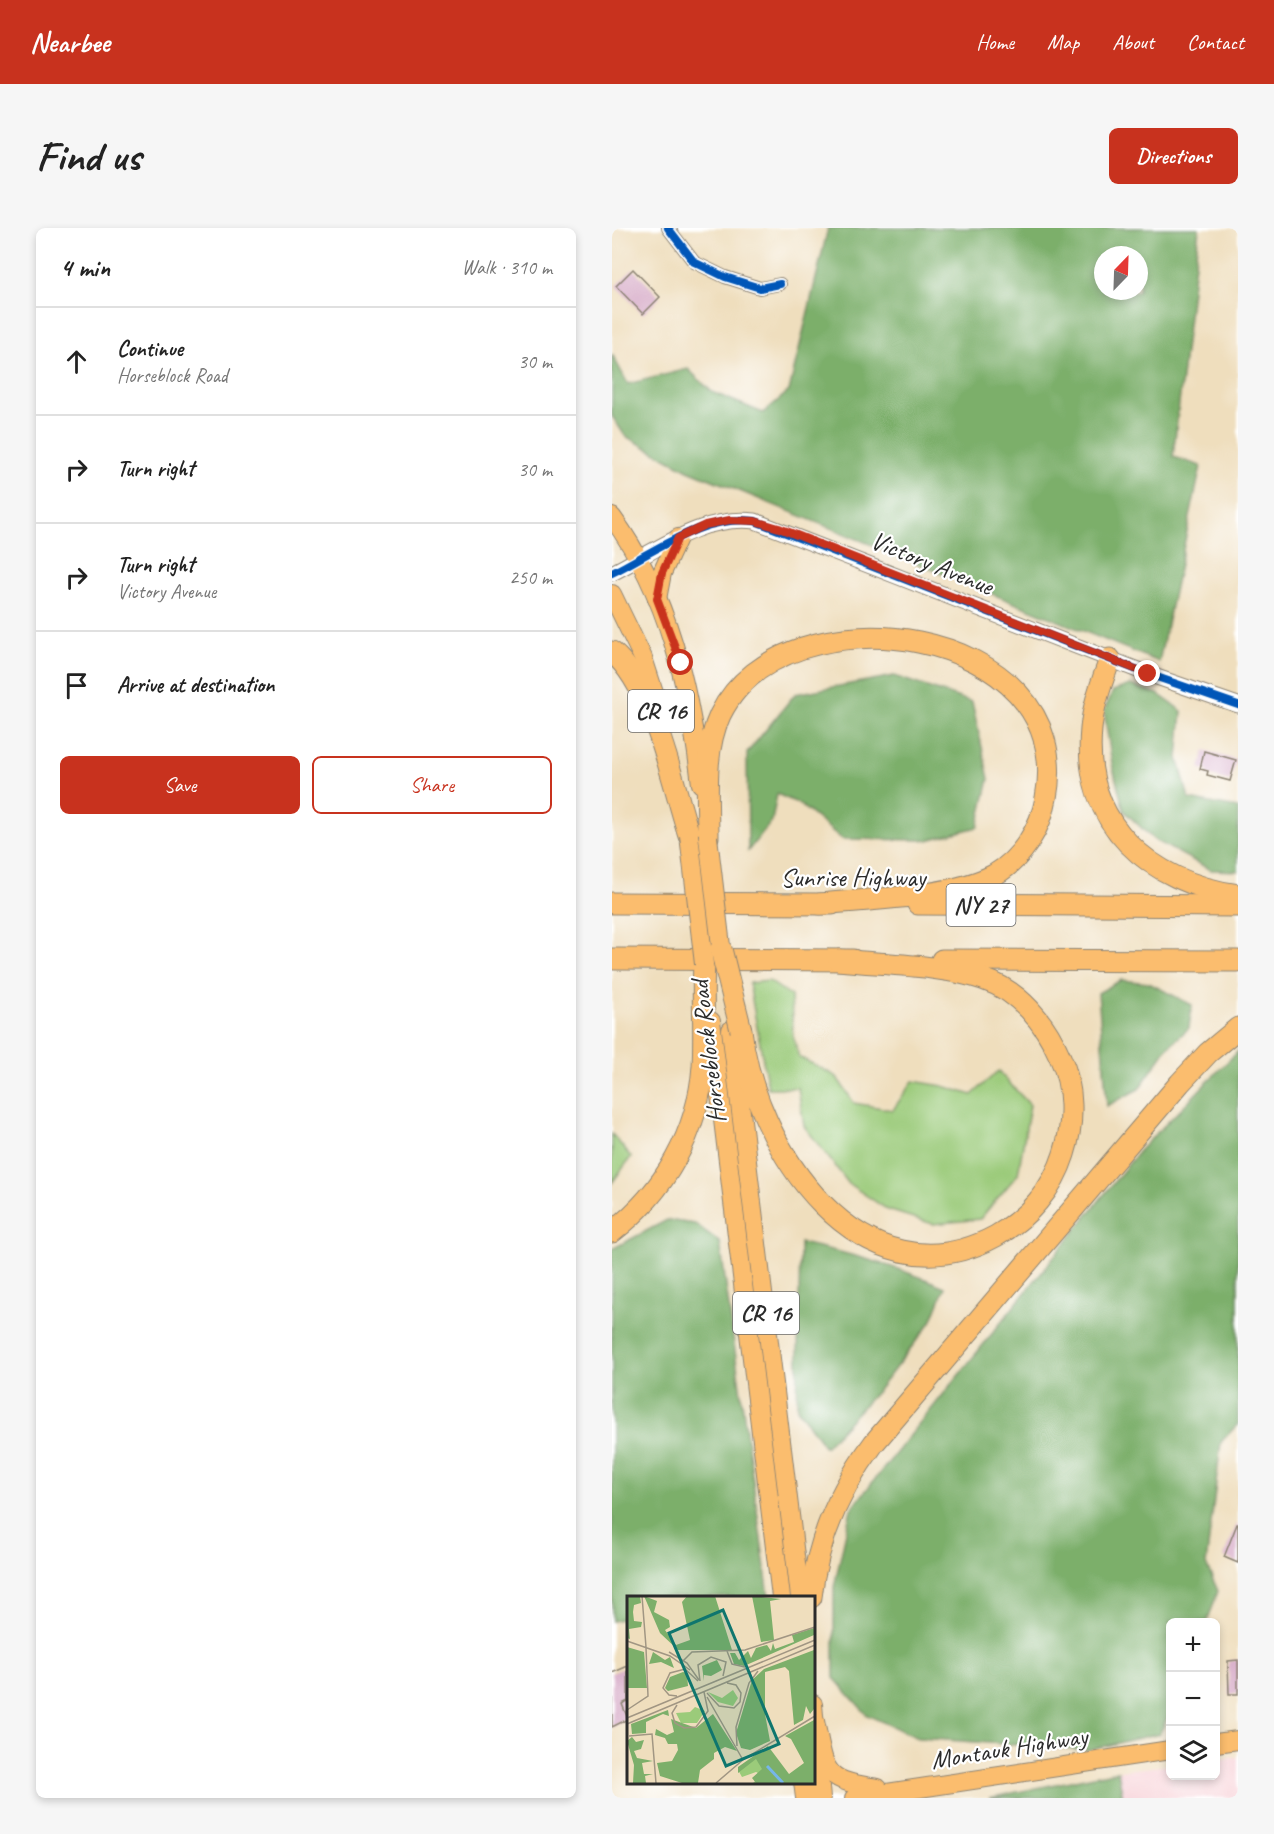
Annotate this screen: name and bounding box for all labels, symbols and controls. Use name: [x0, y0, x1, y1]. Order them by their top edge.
text: Nearbee: [30, 25, 110, 60]
text: Home: [976, 29, 1014, 55]
text: Map: [1047, 29, 1079, 55]
text: About: [1112, 29, 1154, 55]
text: Contact: [1187, 29, 1244, 55]
button: Directions: [1109, 128, 1238, 184]
text: Find us: [36, 130, 141, 183]
north arrow: [1094, 246, 1148, 300]
text: 4 min: [60, 251, 110, 284]
text: Walk · 310 m: [462, 255, 552, 280]
text: Continue: [117, 335, 183, 363]
icon: ahead: [60, 345, 93, 378]
text: 30 m: [518, 349, 552, 374]
text: Horseblock Road: [117, 363, 228, 388]
icon: right: [60, 453, 93, 486]
text: Turn right: [117, 455, 194, 483]
text: 30 m: [518, 457, 552, 482]
street label: Victory Avenue: [866, 524, 999, 603]
text: Turn right: [117, 551, 194, 579]
icon: right: [60, 561, 93, 594]
text: 250 m: [509, 565, 552, 590]
text: Victory Avenue: [117, 579, 216, 604]
route start: [667, 649, 693, 675]
route end: [1134, 660, 1160, 686]
icon: arrive: [60, 669, 93, 702]
text: Arrive at destination: [117, 671, 274, 699]
road number: CR 16: [628, 690, 694, 732]
button: Save: [60, 756, 300, 814]
button: Share: [312, 756, 552, 814]
street label: Sunrise Highway: [781, 861, 928, 894]
road number: NY 27: [946, 884, 1016, 926]
street label: Horseblock Road: [682, 975, 733, 1125]
road number: CR 16: [733, 1292, 799, 1334]
inset map: [627, 1596, 814, 1783]
map controls: [1166, 1618, 1220, 1780]
button: +: [1166, 1618, 1220, 1672]
button: −: [1166, 1672, 1220, 1726]
street label: Montauk Highway: [929, 1719, 1091, 1777]
button: layers: [1166, 1726, 1220, 1780]

